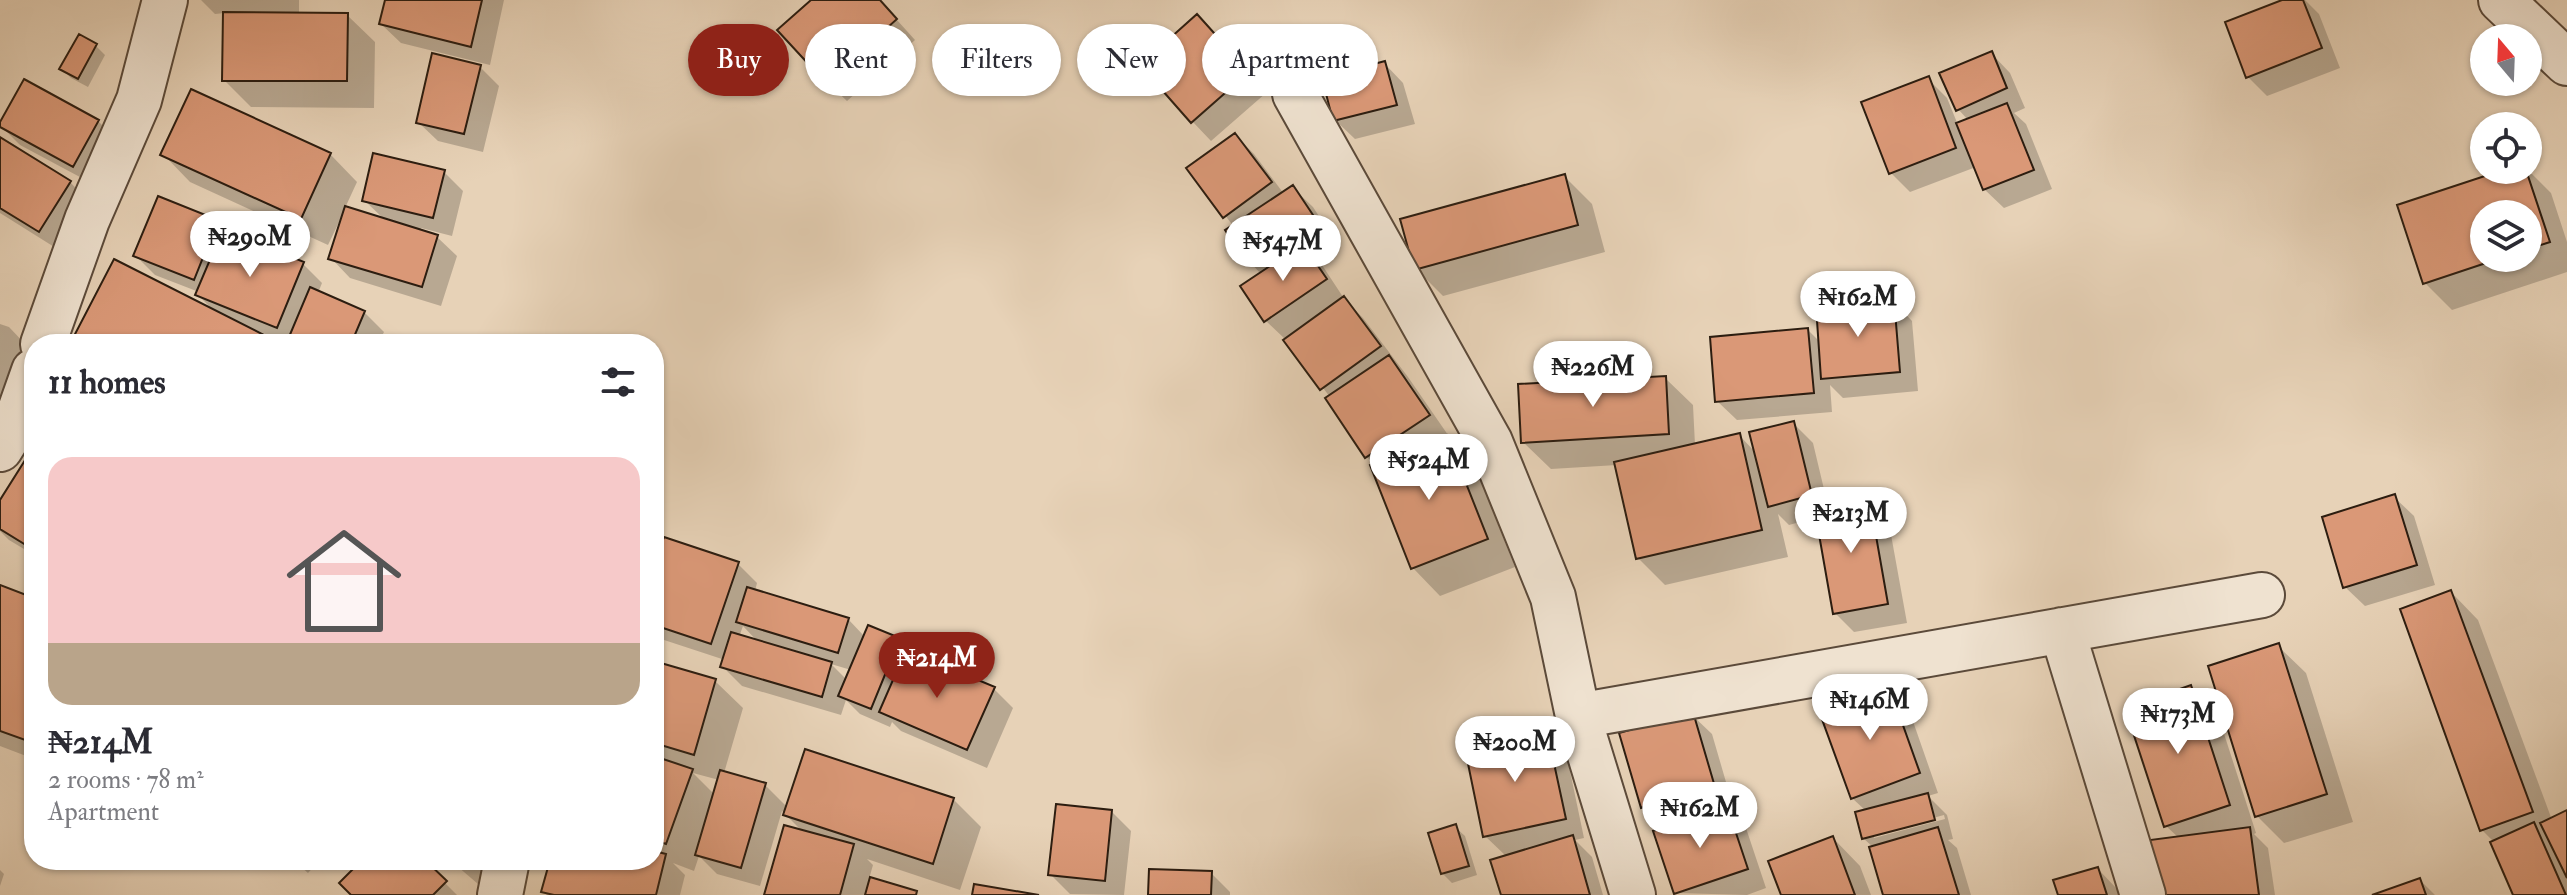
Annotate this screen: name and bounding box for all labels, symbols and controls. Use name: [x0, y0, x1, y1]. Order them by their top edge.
chip: Buy: [688, 24, 789, 96]
chip: Rent: [805, 24, 916, 96]
chip: Filters: [932, 24, 1061, 96]
chip: New: [1077, 24, 1186, 96]
chip: Apartment: [1202, 24, 1378, 96]
north arrow: [2470, 24, 2542, 96]
map controls: [2470, 24, 2542, 272]
button: locate: [2470, 112, 2542, 184]
button: layers: [2470, 200, 2542, 272]
pin: ₦290M: [194, 211, 306, 279]
pin: ₦547M: [1227, 215, 1339, 283]
text: ₦290M: [208, 221, 292, 253]
text: ₦547M: [1243, 225, 1323, 257]
pin: ₦162M: [1802, 271, 1914, 339]
text: ₦162M: [1818, 281, 1898, 313]
pin: ₦226M: [1537, 341, 1649, 409]
text: ₦226M: [1551, 351, 1635, 383]
icon: filters: [596, 360, 640, 404]
text: 11 homes: [48, 361, 166, 404]
pin: ₦524M: [1373, 434, 1485, 502]
text: ₦524M: [1388, 444, 1470, 476]
pin: ₦213M: [1795, 487, 1907, 555]
text: ₦213M: [1813, 497, 1889, 529]
icon: home: [272, 509, 416, 653]
pin: ₦214M: [881, 632, 993, 700]
text: ₦214M: [897, 642, 977, 674]
pin: ₦146M: [1814, 674, 1926, 742]
text: ₦146M: [1830, 684, 1910, 716]
pin: ₦173M: [2122, 688, 2234, 756]
text: ₦173M: [2140, 698, 2216, 730]
pin: ₦200M: [1459, 716, 1571, 784]
text: ₦214M: [48, 721, 153, 764]
text: ₦200M: [1473, 726, 1557, 758]
text: 2 rooms · 78 m²: [48, 764, 204, 796]
pin: ₦162M: [1644, 782, 1756, 850]
text: ₦162M: [1660, 792, 1740, 824]
text: Apartment: [48, 796, 159, 828]

